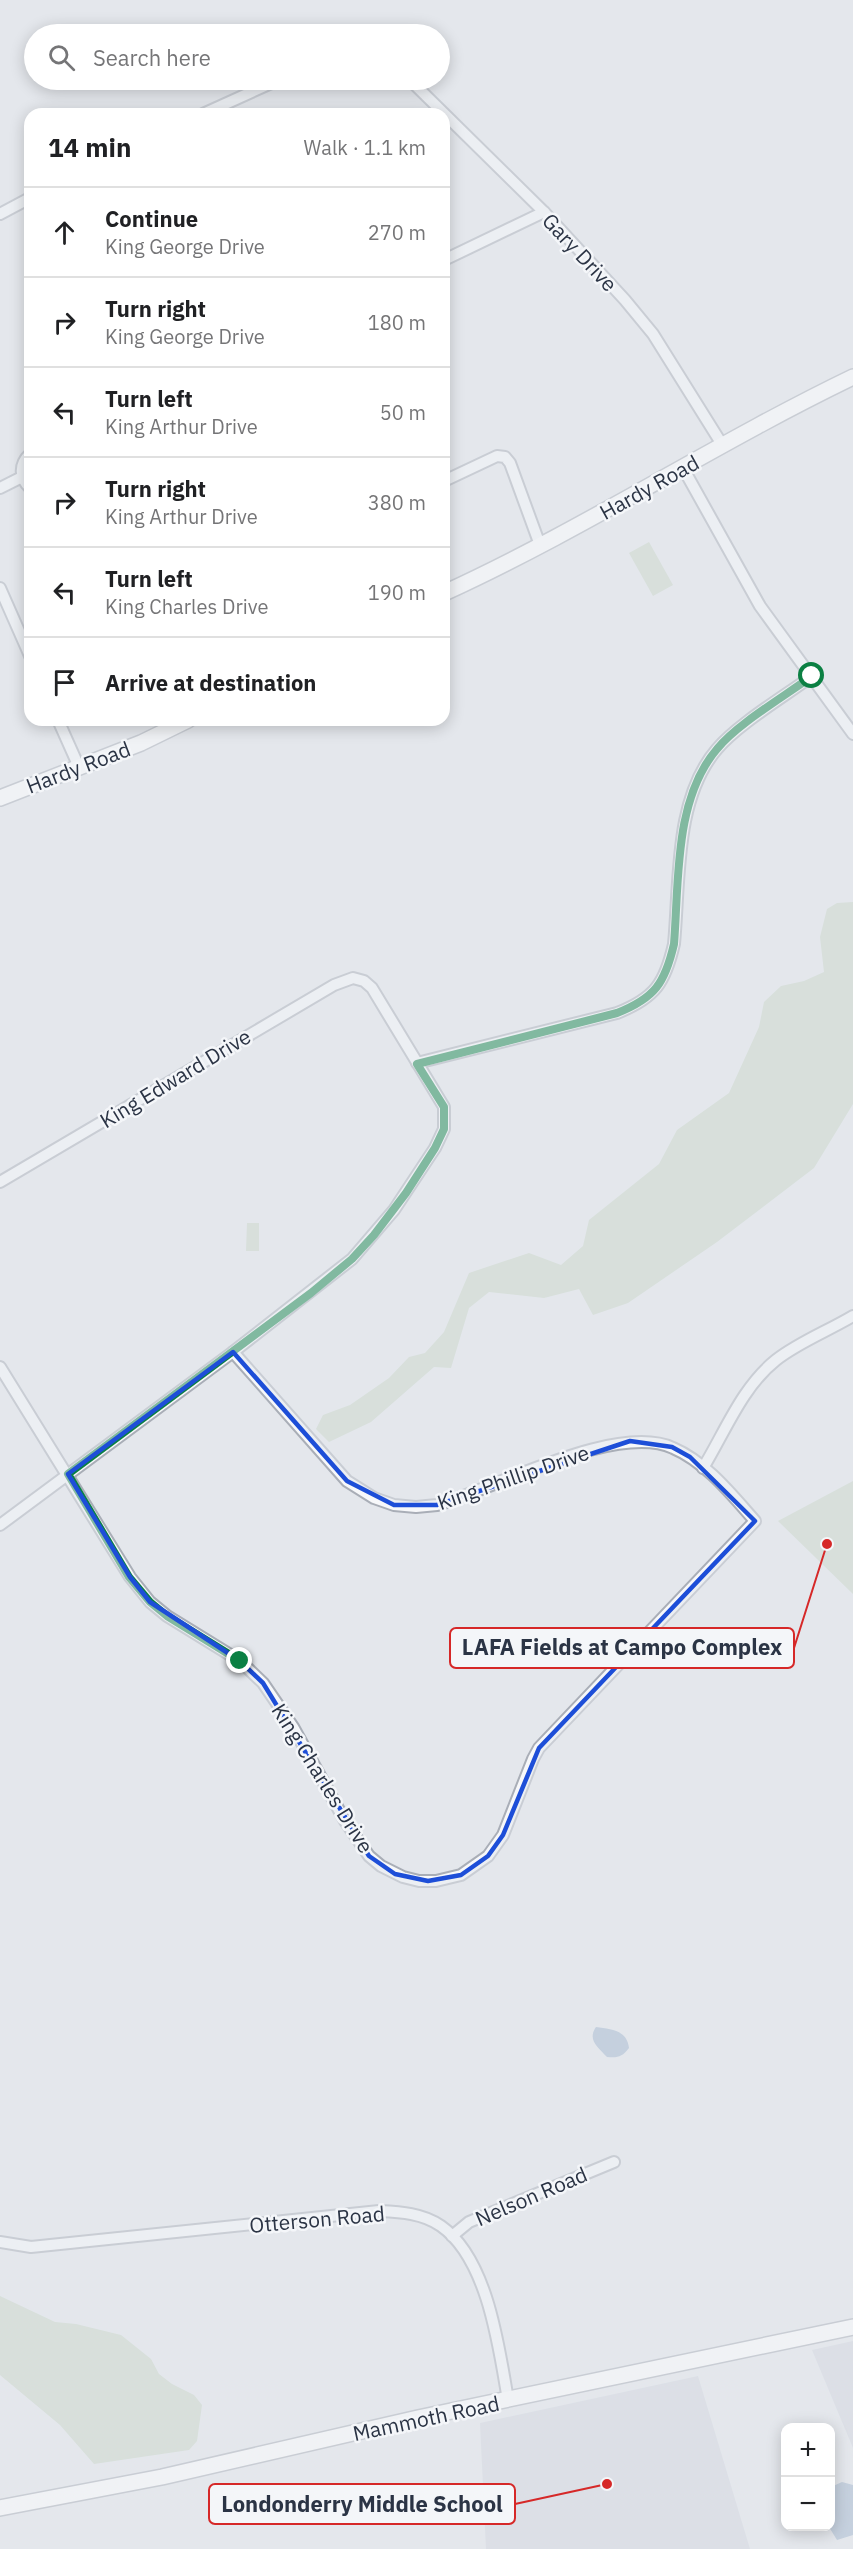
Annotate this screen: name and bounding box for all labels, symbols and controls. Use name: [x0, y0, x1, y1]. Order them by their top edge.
search box: [24, 24, 450, 90]
icon: search: [45, 41, 78, 74]
text: Search here: [93, 43, 211, 72]
text: 14 min: [48, 130, 132, 164]
text: Walk · 1.1 km: [304, 134, 426, 161]
text: Continue: [105, 204, 198, 233]
street label: Gary Drive: [536, 207, 624, 297]
icon: ahead: [48, 216, 81, 249]
text: 270 m: [368, 219, 426, 246]
text: King George Drive: [105, 233, 265, 260]
text: Turn right: [105, 294, 206, 323]
icon: right: [48, 306, 81, 339]
text: 180 m: [368, 309, 426, 336]
text: King George Drive: [105, 323, 265, 350]
text: Turn left: [105, 384, 193, 413]
icon: left: [48, 396, 81, 429]
text: 50 m: [380, 399, 426, 426]
text: King Arthur Drive: [105, 413, 258, 440]
street label: Hardy Road: [594, 448, 704, 526]
text: Turn right: [105, 474, 206, 503]
icon: right: [48, 486, 81, 519]
text: 380 m: [368, 489, 426, 516]
text: King Arthur Drive: [105, 503, 258, 530]
text: Turn left: [105, 564, 193, 593]
icon: left: [48, 576, 81, 609]
text: 190 m: [368, 579, 426, 606]
text: King Charles Drive: [105, 593, 268, 620]
route start: [798, 662, 824, 688]
icon: arrive: [48, 666, 81, 699]
text: Arrive at destination: [105, 668, 316, 697]
street label: Hardy Road: [22, 734, 134, 800]
street label: King Edward Drive: [94, 1022, 256, 1134]
street label: King Phillip Drive: [433, 1438, 593, 1516]
callout: LAFA Fields at Campo Complex: [450, 1628, 794, 1668]
text: LAFA Fields at Campo Complex: [462, 1632, 782, 1661]
route end: [226, 1647, 252, 1673]
street label: King Charles Drive: [266, 1698, 380, 1858]
street label: Nelson Road: [471, 2160, 591, 2232]
street label: Otterson Road: [248, 2199, 386, 2239]
street label: Mammoth Road: [350, 2389, 502, 2447]
map controls: [781, 2423, 835, 2531]
button: +: [781, 2423, 835, 2477]
button: −: [781, 2477, 835, 2531]
callout: Londonderry Middle School: [209, 2484, 515, 2524]
text: Londonderry Middle School: [221, 2489, 503, 2518]

